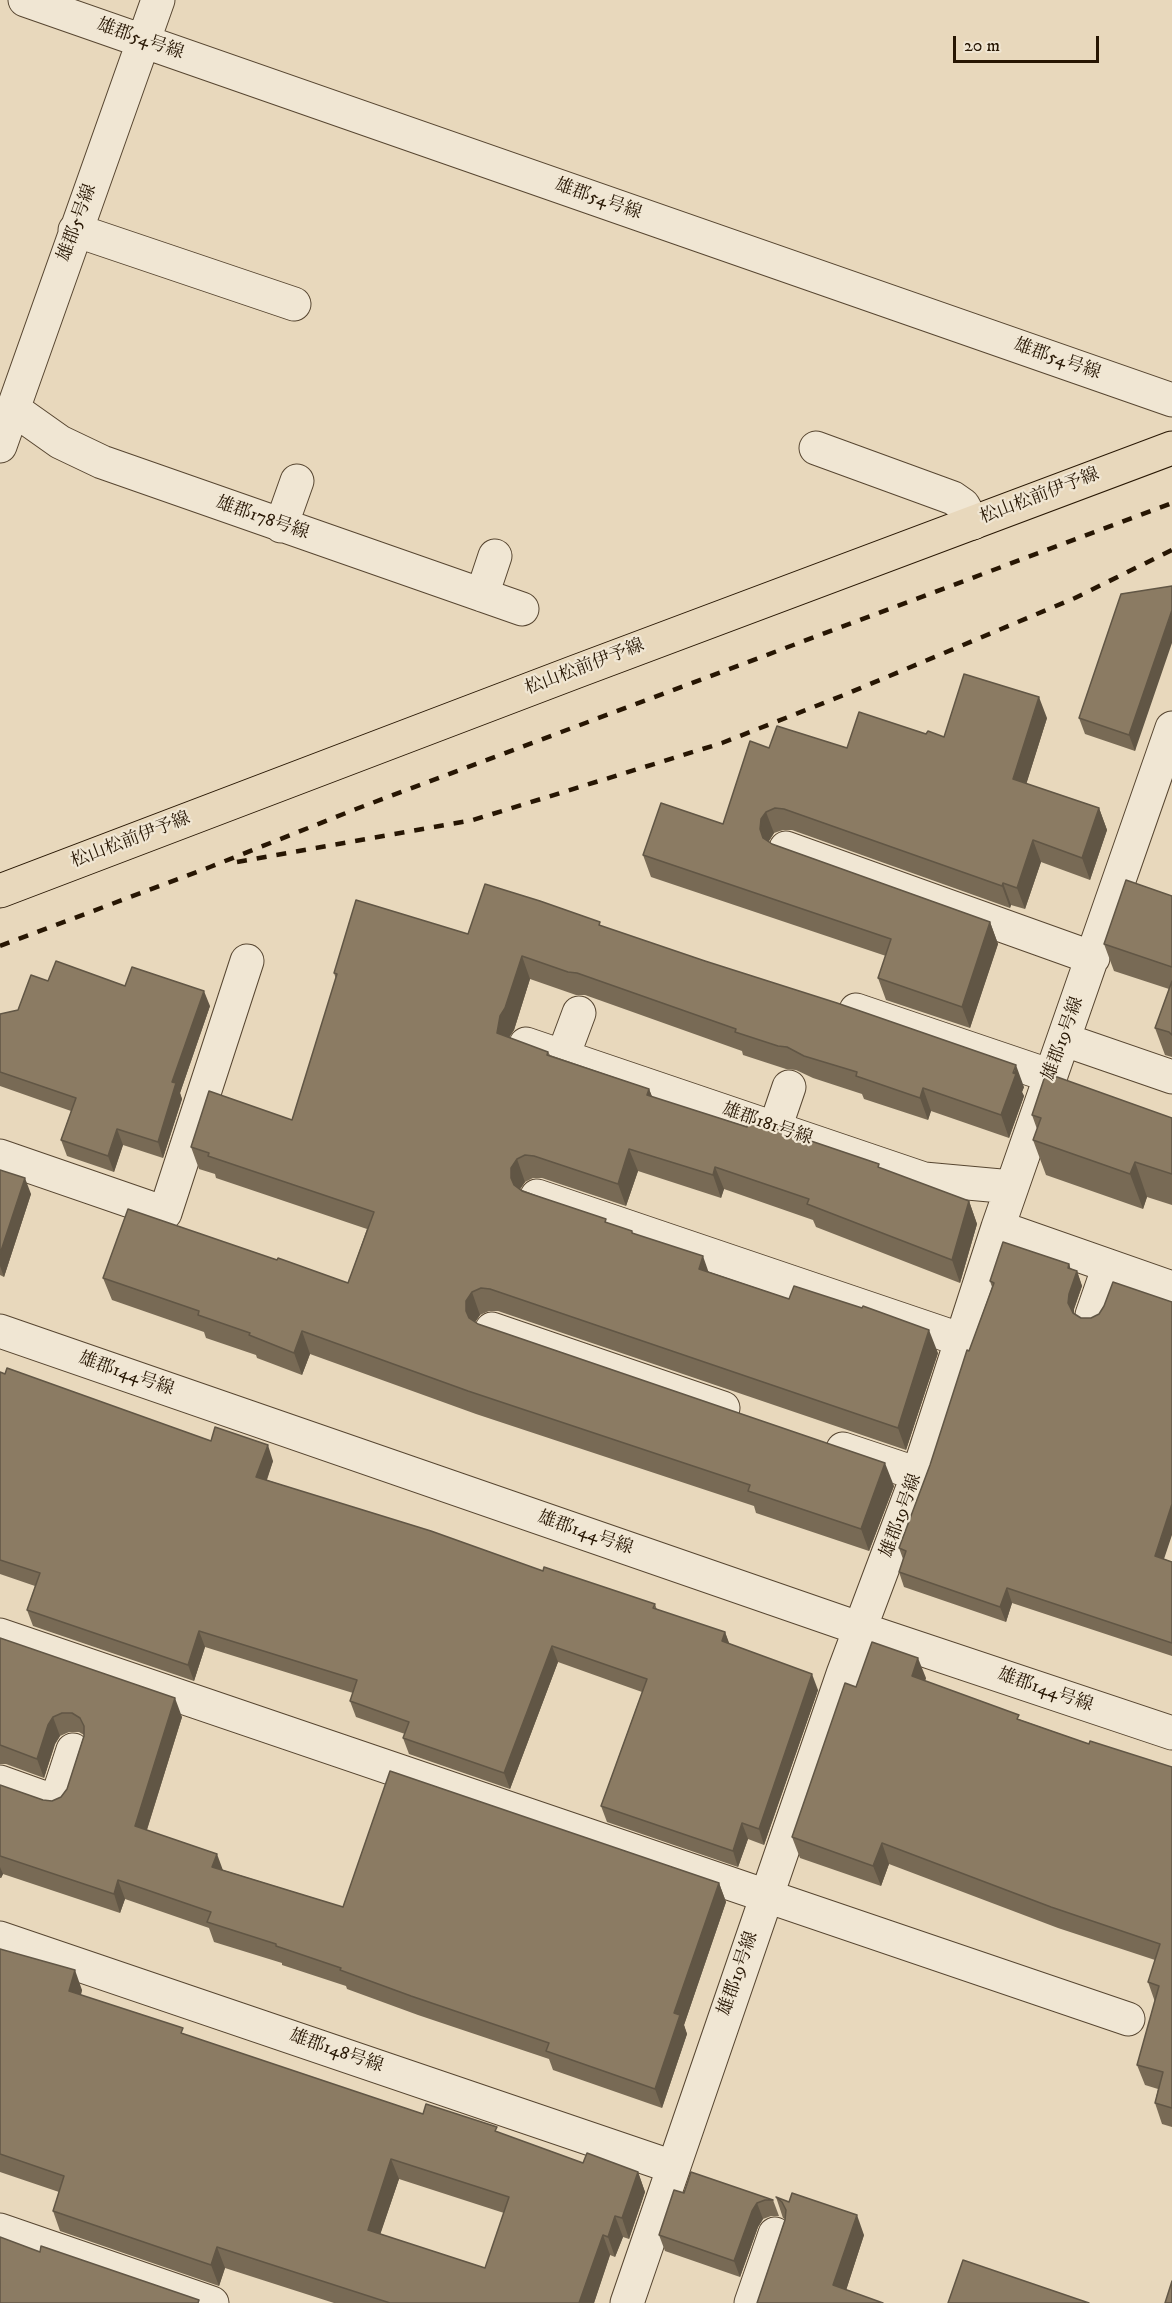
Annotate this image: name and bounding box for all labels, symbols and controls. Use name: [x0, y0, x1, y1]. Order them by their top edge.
street label: 雄郡54号線: [94, 15, 186, 65]
scale bar: [956, 24, 1102, 62]
text: 20 m: [964, 35, 1000, 57]
street label: 雄郡54号線: [552, 175, 644, 225]
street label: 雄郡5号線: [54, 181, 102, 265]
street label: 雄郡54号線: [1011, 335, 1103, 385]
street label: 松山松前伊予線: [977, 464, 1103, 530]
street label: 雄郡178号線: [213, 493, 311, 545]
street label: 松山松前伊予線: [522, 635, 648, 701]
street label: 松山松前伊予線: [68, 808, 194, 874]
street label: 雄郡19号線: [1039, 994, 1089, 1084]
street label: 雄郡181号線: [719, 1099, 815, 1151]
street label: 雄郡144号線: [76, 1349, 176, 1401]
street label: 雄郡19号線: [877, 1471, 927, 1561]
street label: 雄郡144号線: [535, 1508, 635, 1560]
street label: 雄郡144号線: [995, 1665, 1095, 1717]
street label: 雄郡19号線: [715, 1929, 763, 2019]
street label: 雄郡148号線: [286, 2026, 386, 2078]

